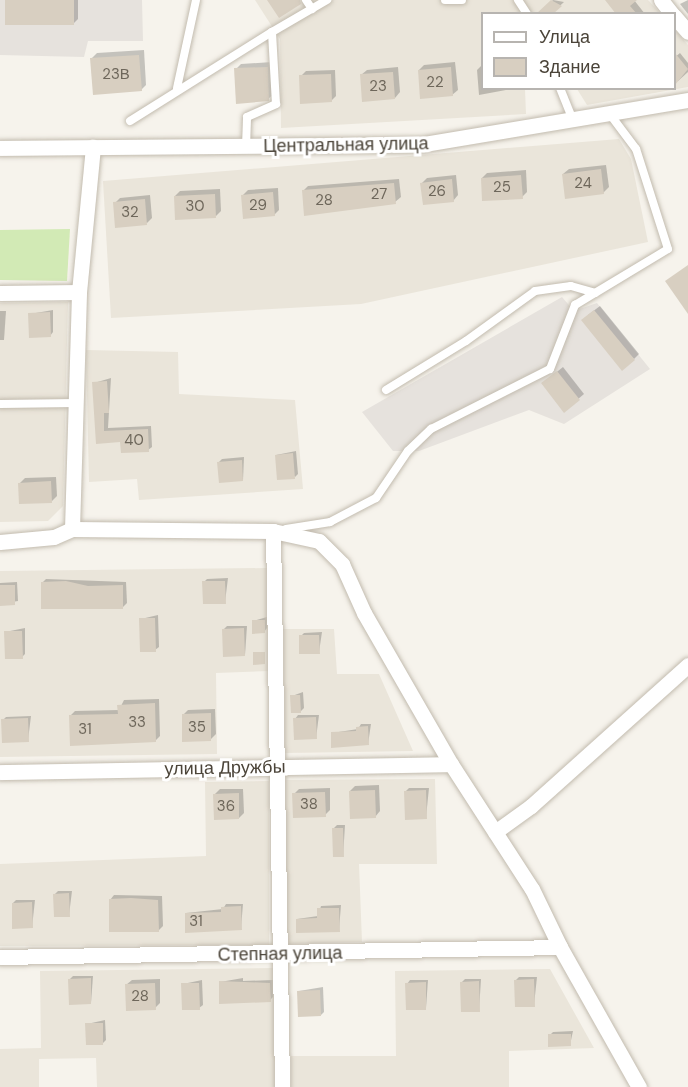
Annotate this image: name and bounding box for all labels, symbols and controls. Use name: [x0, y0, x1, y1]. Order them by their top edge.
legend: [481, 12, 676, 90]
text: Улица: [539, 25, 590, 49]
text: Здание: [539, 55, 600, 79]
house number: 23В: [102, 66, 130, 84]
house number: 22: [426, 74, 444, 92]
house number: 23: [369, 78, 387, 96]
street label: Центральная улица: [263, 133, 429, 157]
house number: 24: [574, 175, 592, 193]
house number: 25: [493, 179, 511, 197]
house number: 26: [428, 183, 446, 201]
house number: 27: [371, 186, 387, 204]
house number: 28: [315, 192, 333, 210]
house number: 29: [249, 197, 267, 215]
house number: 30: [185, 198, 205, 216]
house number: 32: [121, 204, 139, 222]
house number: 40: [124, 432, 144, 450]
house number: 33: [128, 714, 146, 732]
house number: 35: [188, 719, 206, 737]
house number: 31: [78, 721, 92, 739]
street label: улица Дружбы: [164, 756, 286, 780]
house number: 38: [300, 796, 318, 814]
house number: 36: [217, 798, 235, 816]
house number: 31: [189, 913, 203, 931]
street label: Степная улица: [217, 942, 343, 966]
house number: 28: [131, 988, 149, 1006]

